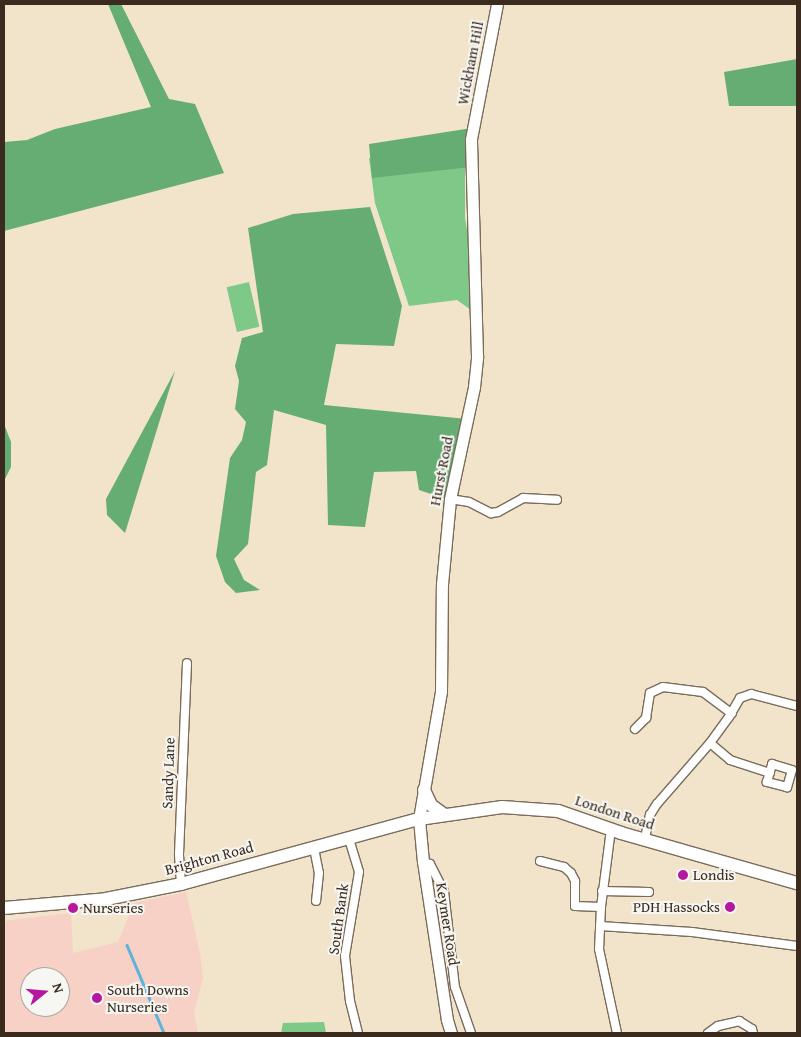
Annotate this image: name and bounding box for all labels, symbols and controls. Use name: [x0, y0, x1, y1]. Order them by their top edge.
street label: Wickham Hill: [453, 20, 487, 106]
street label: Hurst Road: [425, 435, 457, 507]
street label: Sandy Lane: [158, 737, 178, 809]
street label: London Road: [573, 791, 657, 833]
street label: Brighton Road: [163, 838, 255, 878]
place label: Londis: [693, 866, 735, 884]
marker: Londis: [677, 869, 689, 881]
street label: Keymer Road: [433, 881, 463, 967]
street label: South Bank: [324, 882, 352, 956]
place label: PDH Hassocks: [633, 898, 720, 916]
place label: Nurseries: [83, 899, 143, 917]
marker: PDH Hassocks: [724, 901, 736, 913]
marker: Nurseries: [67, 902, 79, 914]
north arrow: [20, 967, 70, 1017]
place label: South Downs Nurseries: [107, 980, 189, 1015]
text: N: [47, 981, 69, 995]
marker: South Downs Nurseries: [91, 992, 103, 1004]

